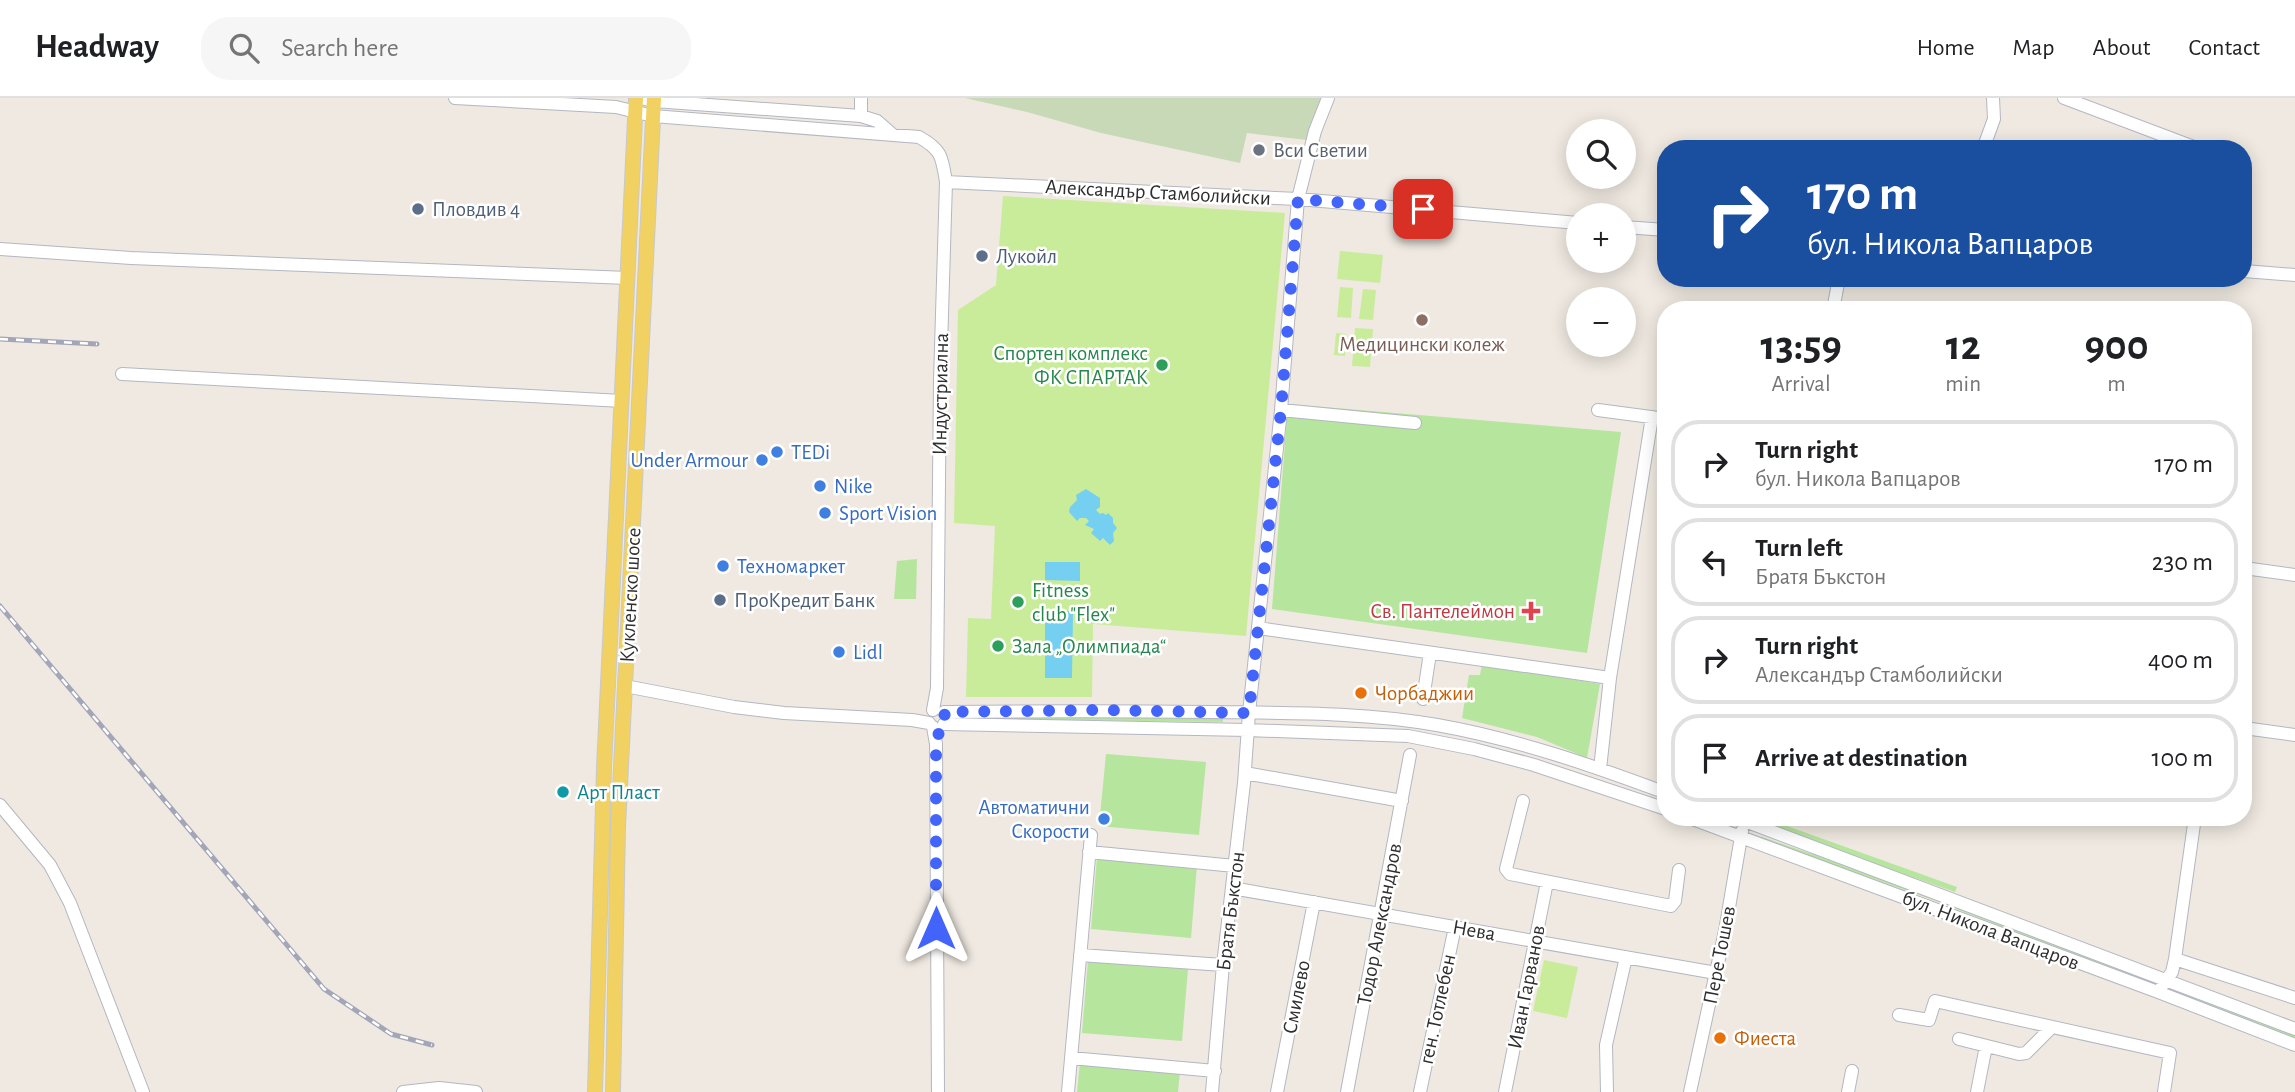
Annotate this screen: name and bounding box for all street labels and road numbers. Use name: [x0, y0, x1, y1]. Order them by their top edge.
street label: Александър Стамболийски: [1044, 176, 1272, 209]
street label: Индустриална: [929, 332, 952, 455]
street label: Кукленско шосе: [616, 527, 645, 663]
street label: Тодор Александров: [1354, 841, 1405, 1007]
street label: Братя Бъкстон: [1213, 850, 1248, 972]
street label: бул. Никола Вапцаров: [1899, 887, 2082, 974]
street label: Пере Тошев: [1700, 904, 1739, 1006]
street label: Нева: [1451, 916, 1498, 945]
street label: Иван Гарванов: [1504, 923, 1549, 1051]
street label: ген. Тотлебен: [1416, 952, 1459, 1066]
street label: Смилево: [1279, 958, 1314, 1036]

